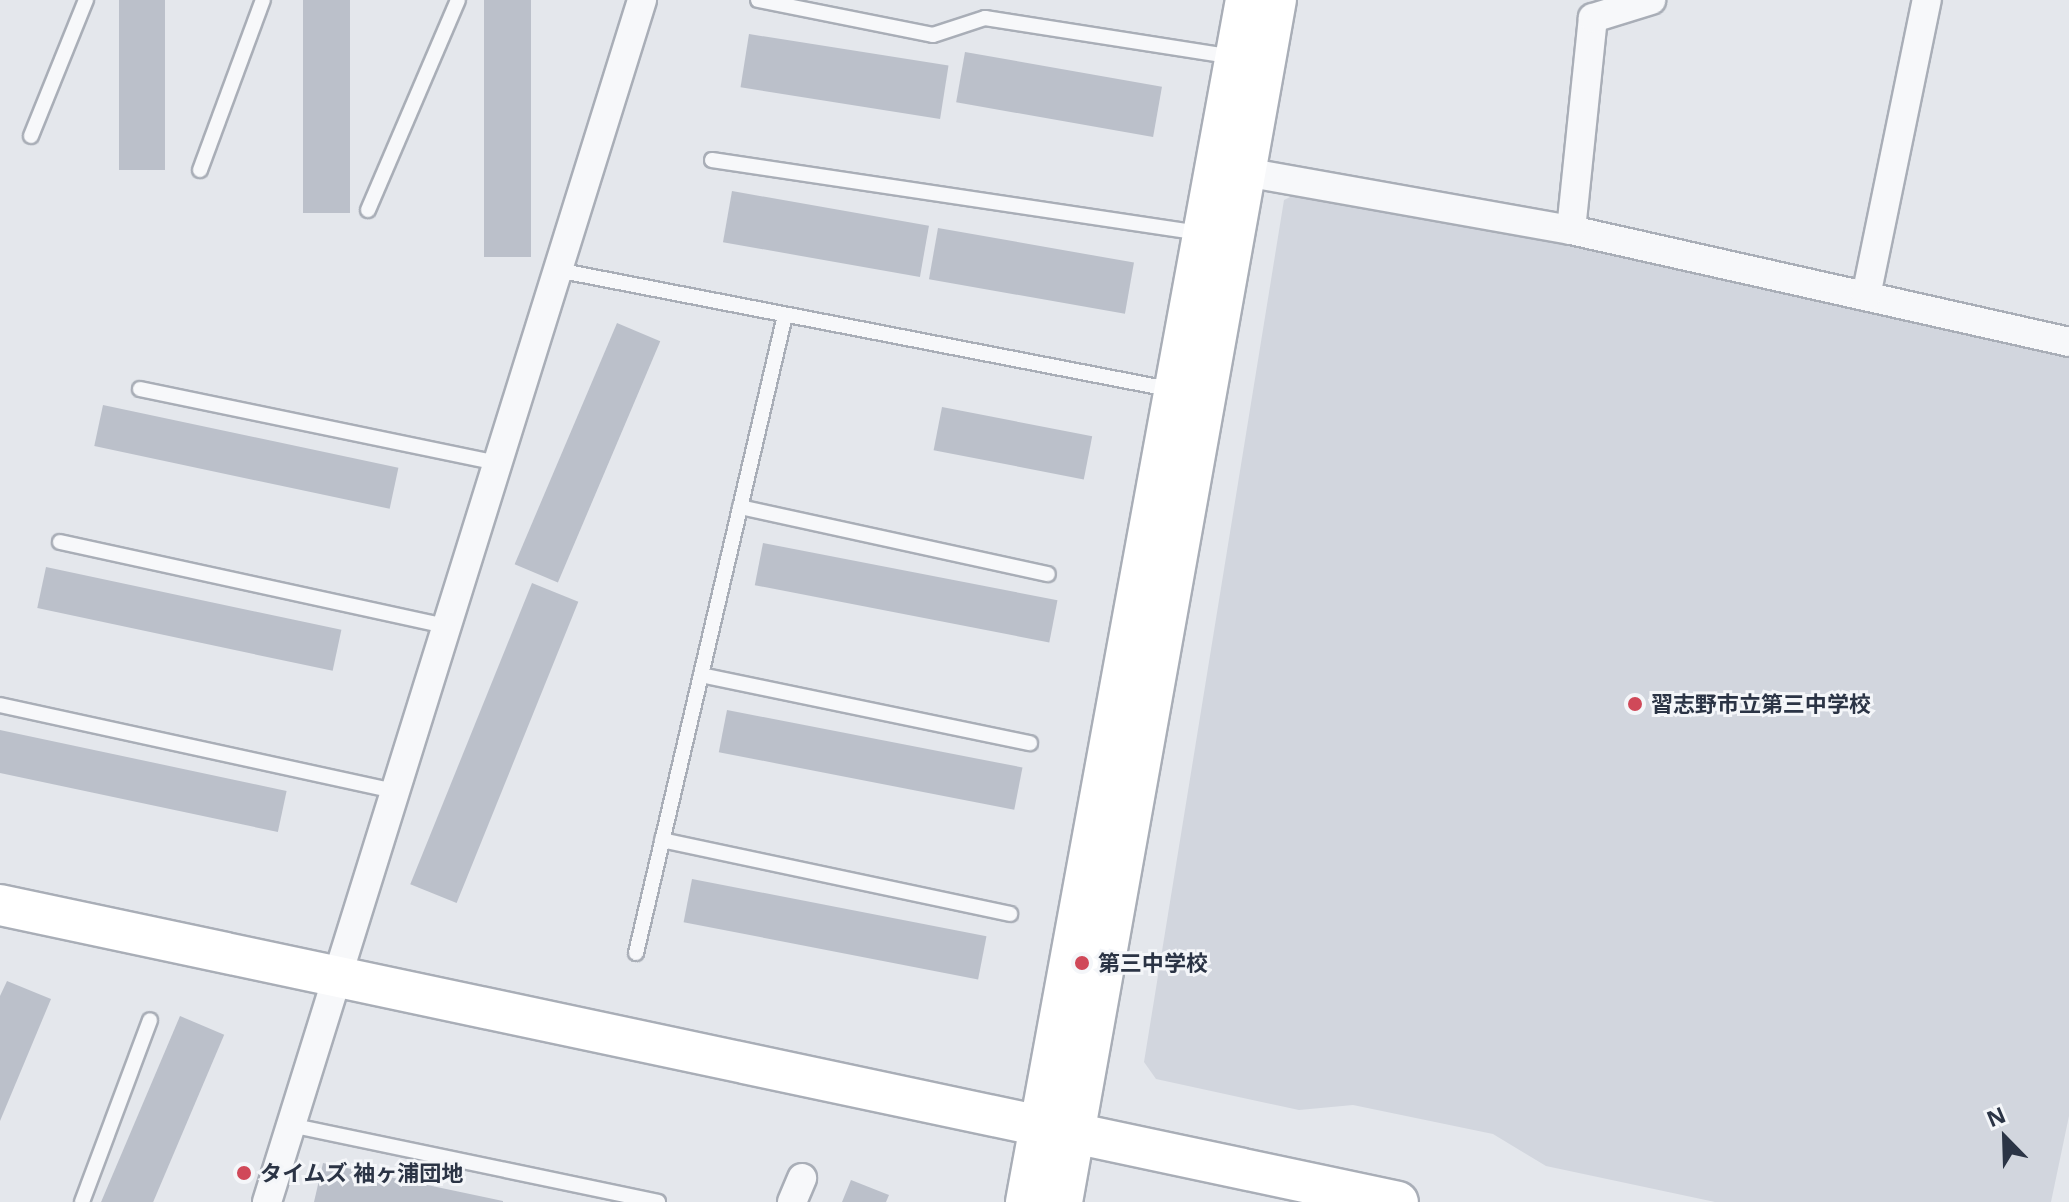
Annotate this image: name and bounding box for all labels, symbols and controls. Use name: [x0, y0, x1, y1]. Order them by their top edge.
place label: 習志野市立第三中学校: [1651, 691, 1871, 717]
marker: 習志野市立第三中学校: [1626, 695, 1644, 713]
place label: 第三中学校: [1098, 950, 1208, 976]
marker: 第三中学校: [1073, 954, 1091, 972]
north arrow: [1965, 1098, 2045, 1178]
text: N: [1982, 1099, 2010, 1133]
place label: タイムズ 袖ヶ浦団地: [260, 1160, 464, 1186]
marker: タイムズ 袖ヶ浦団地: [235, 1164, 253, 1182]

